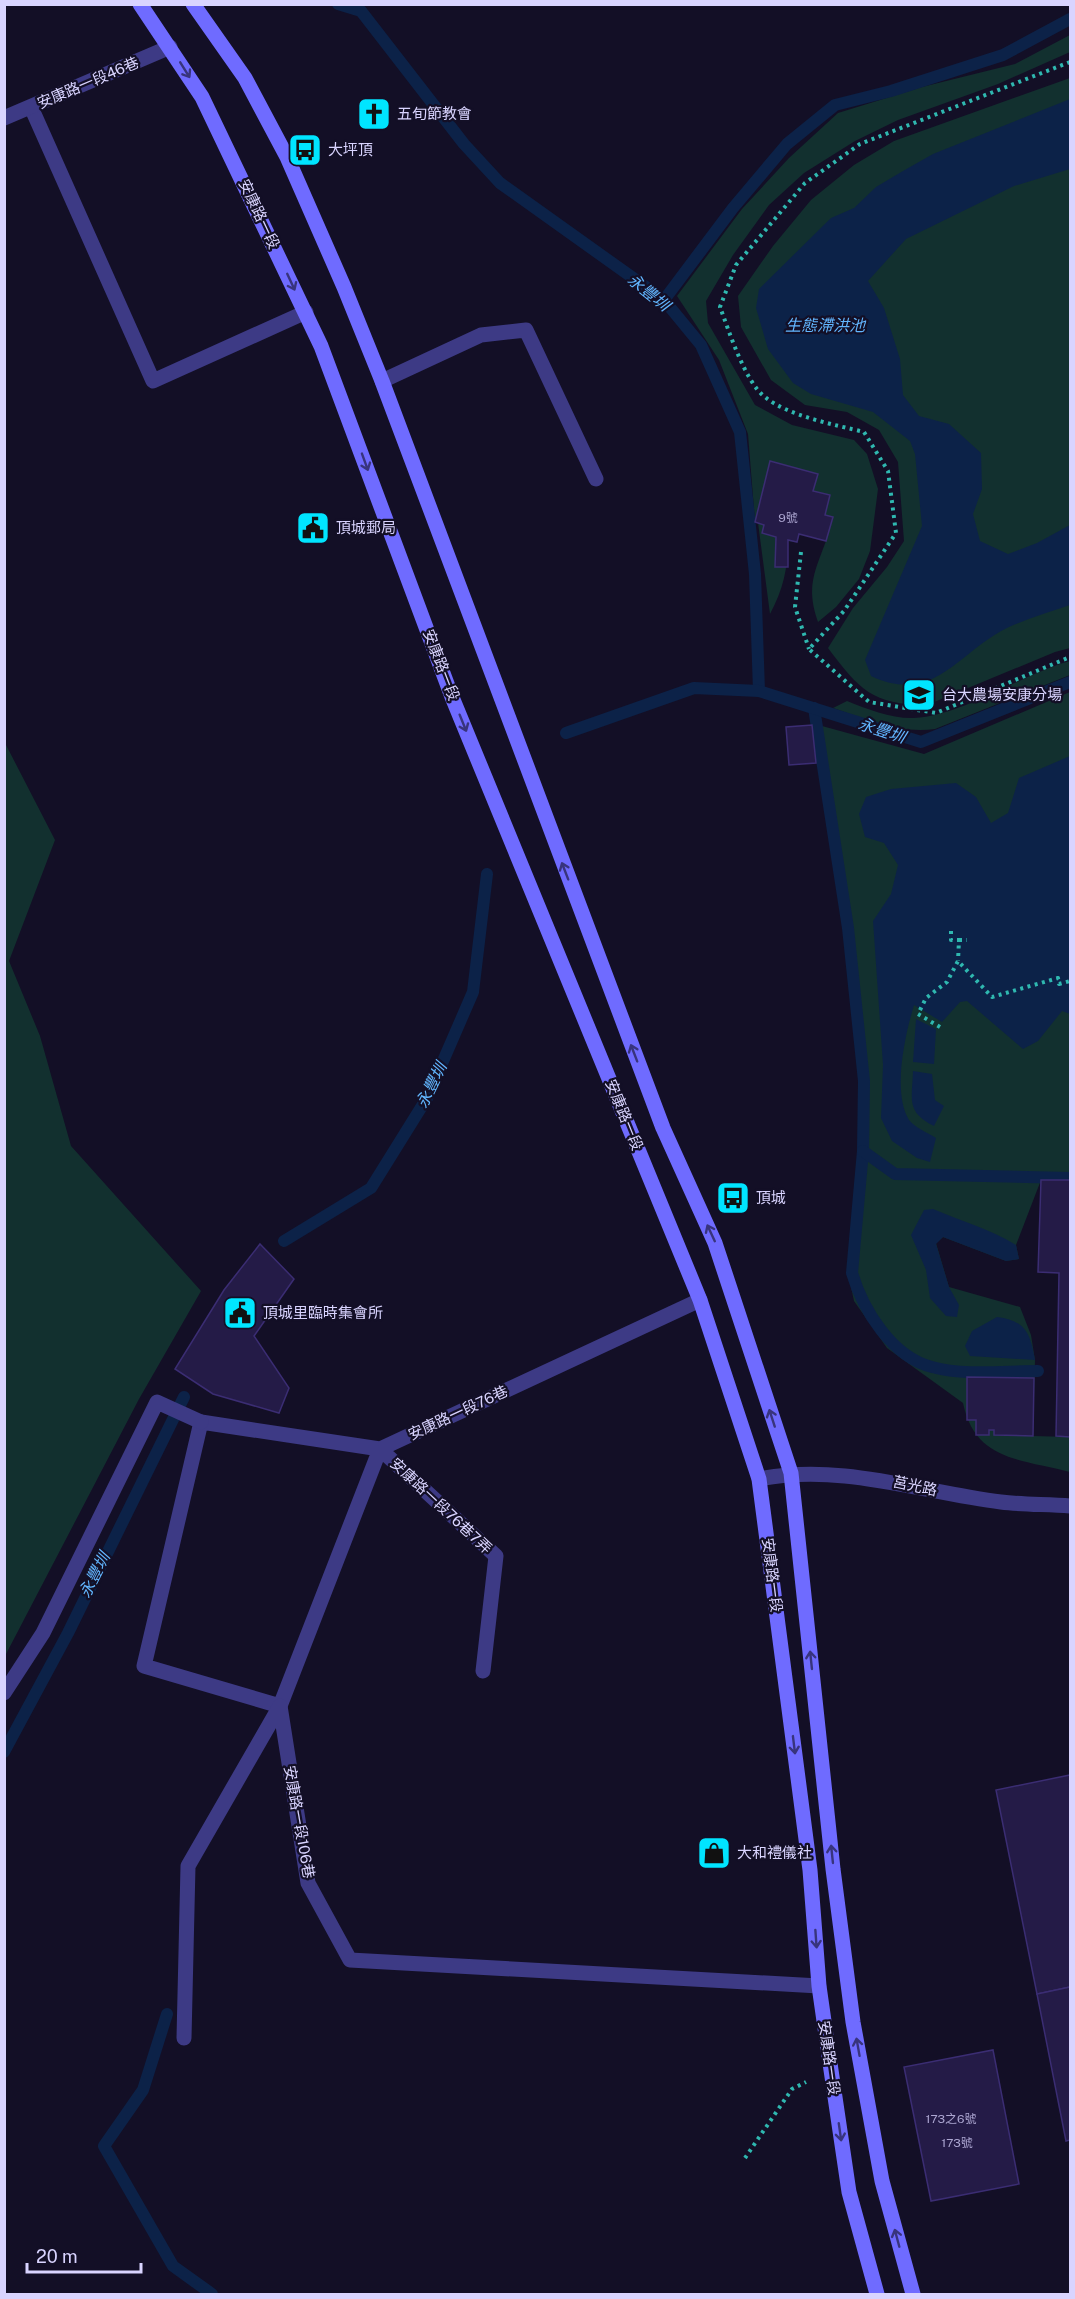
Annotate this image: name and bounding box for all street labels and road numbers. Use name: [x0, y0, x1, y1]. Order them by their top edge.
street label: 安康路一段46巷: [34, 53, 141, 112]
street label: 安康路一段: [236, 176, 283, 251]
street label: 安康路一段: [420, 627, 463, 703]
street label: 安康路一段: [603, 1077, 646, 1153]
street label: 安康路一段76巷: [405, 1382, 510, 1443]
street label: 安康路一段76巷7弄: [387, 1454, 495, 1557]
street label: 莒光路: [891, 1473, 939, 1499]
street label: 安康路一段: [759, 1537, 786, 1613]
street label: 安康路一段106巷: [281, 1764, 318, 1880]
street label: 安康路一段: [816, 2020, 843, 2096]

